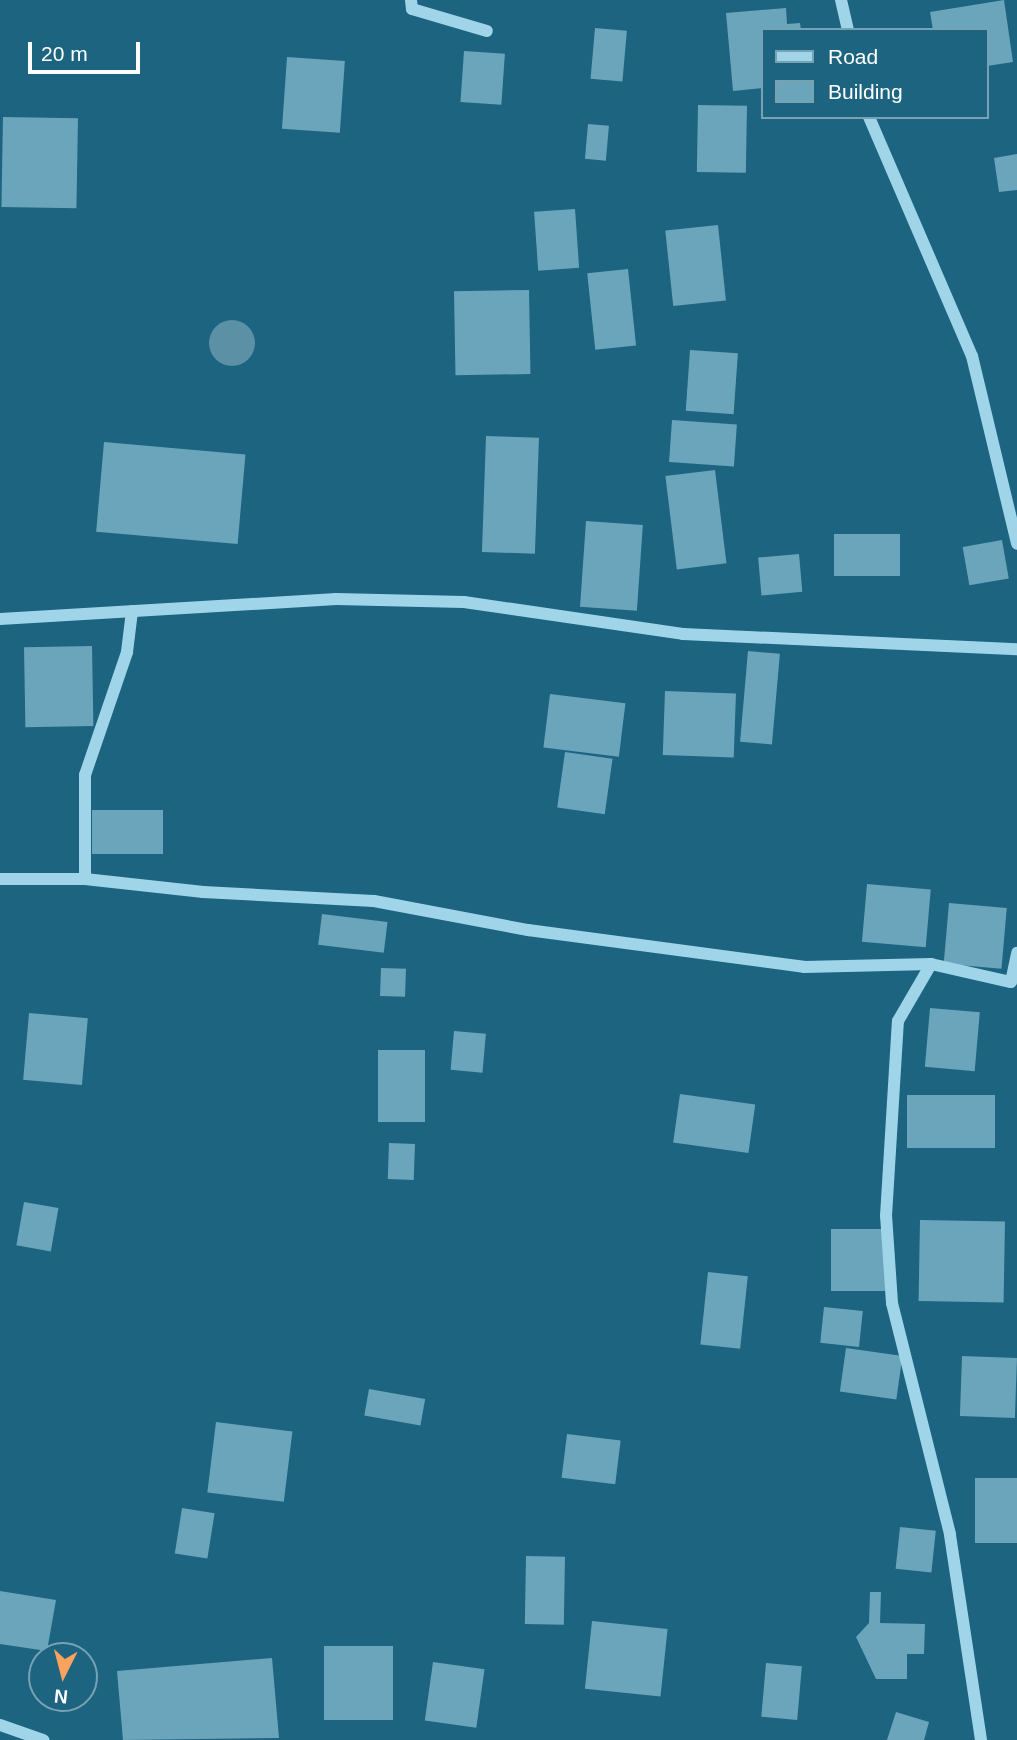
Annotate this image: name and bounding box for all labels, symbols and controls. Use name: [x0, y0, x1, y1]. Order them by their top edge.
scale bar: [32, 28, 144, 72]
legend: [762, 28, 989, 119]
text: 20 m: [41, 42, 88, 65]
text: Road: [828, 45, 878, 68]
text: Building: [828, 80, 903, 103]
north arrow: [28, 1642, 98, 1712]
text: N: [53, 1685, 69, 1708]

